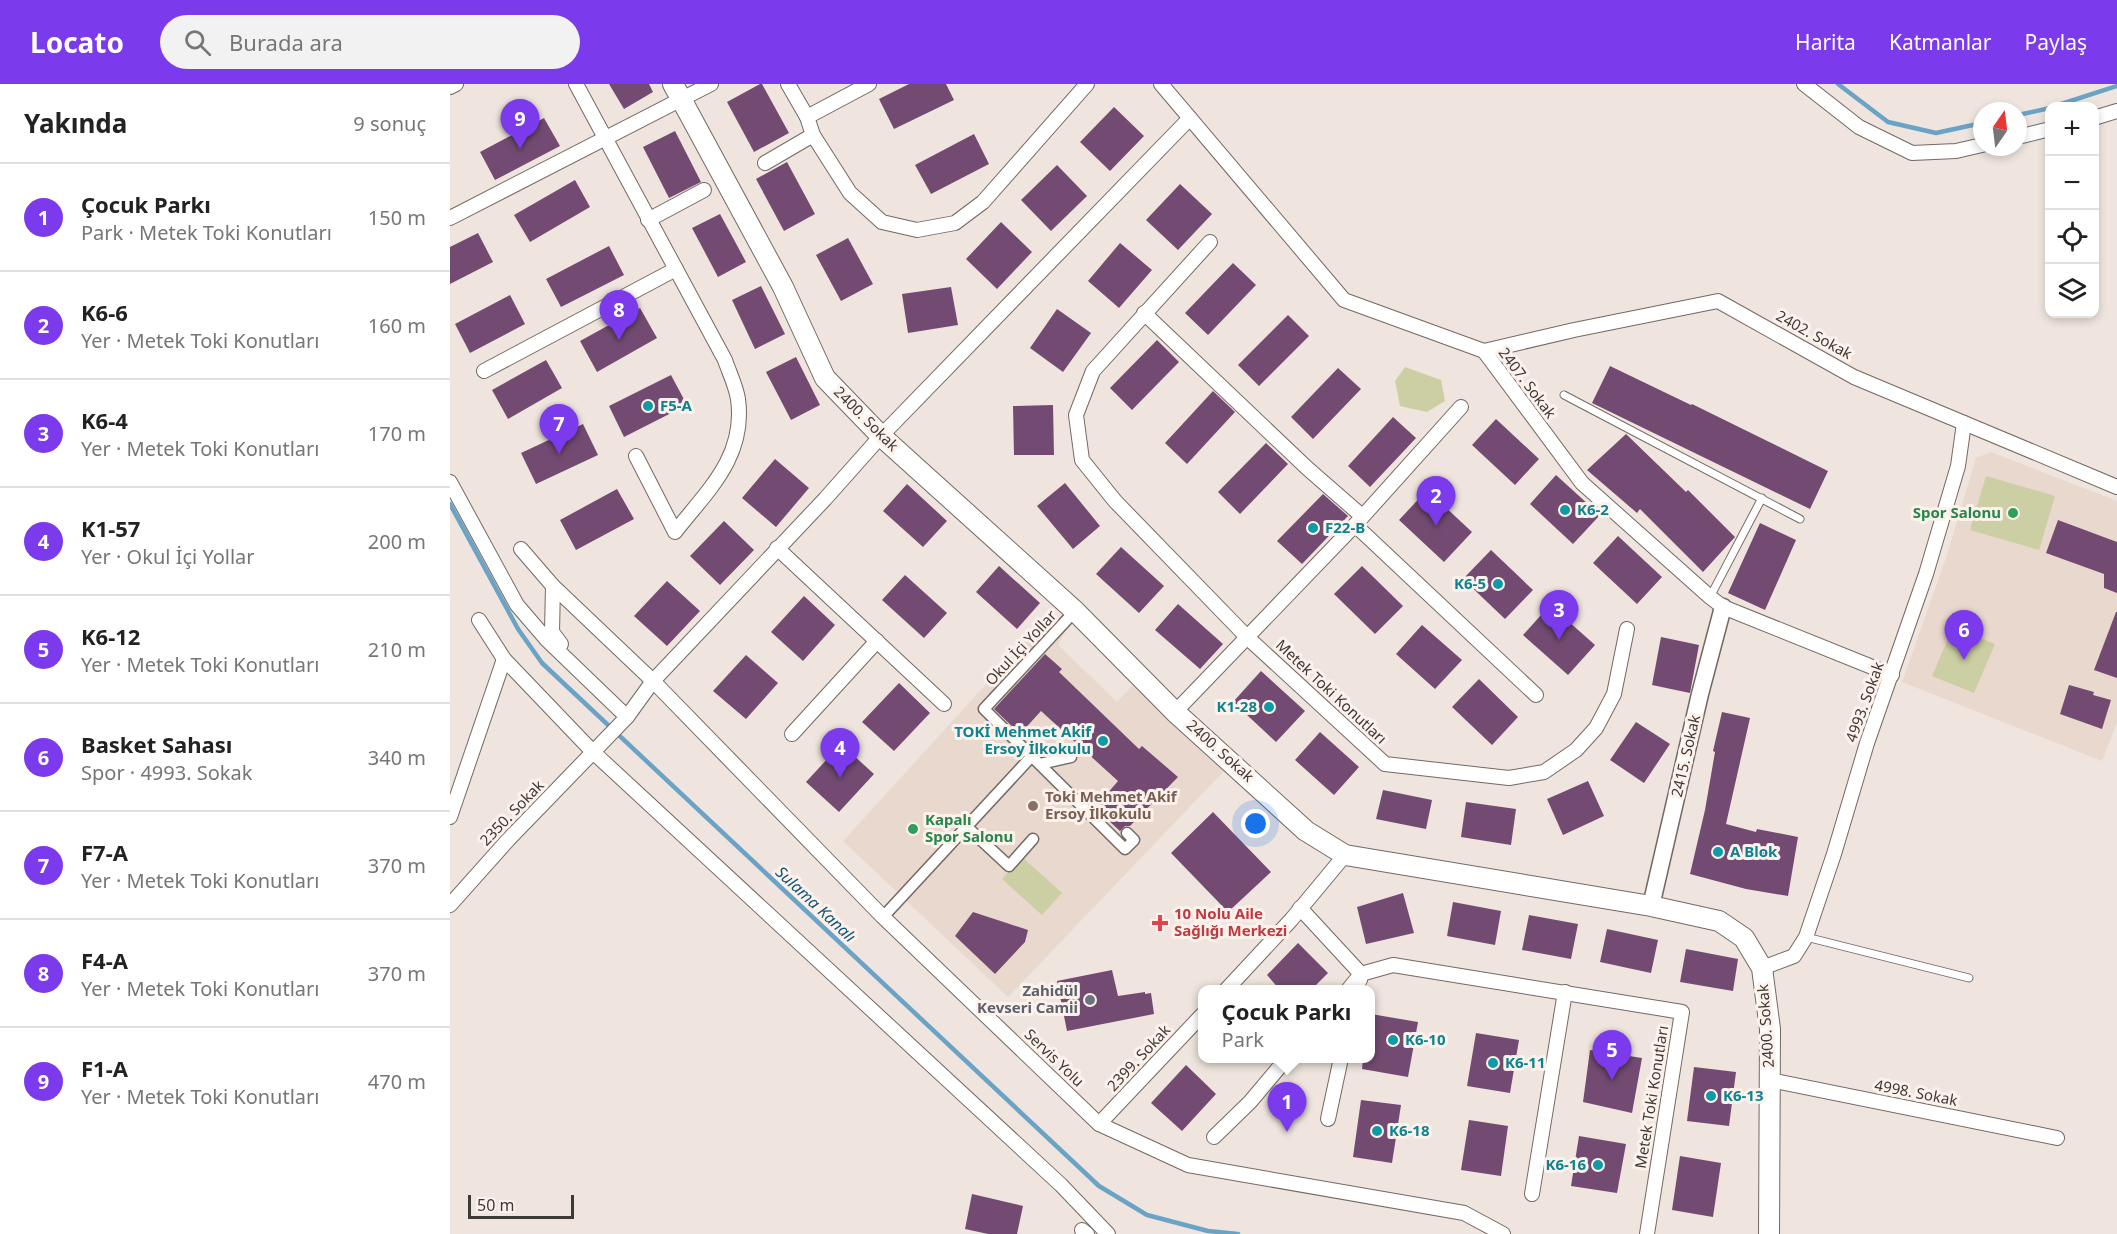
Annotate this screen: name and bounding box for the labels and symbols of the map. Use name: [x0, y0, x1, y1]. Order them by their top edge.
pin: 9: [500, 100, 540, 149]
north arrow: [1973, 102, 2027, 156]
pin: 8: [600, 290, 638, 340]
street label: 2402. Sokak: [1773, 305, 1856, 363]
street label: 2407. Sokak: [1495, 343, 1561, 422]
street label: 2400. Sokak: [830, 382, 903, 455]
place label: F5-A: [660, 395, 693, 415]
marker: F5-A: [641, 399, 655, 413]
pin: 7: [540, 404, 578, 454]
pin: 2: [1416, 476, 1456, 526]
place label: K6-2: [1577, 499, 1609, 519]
place label: Spor Salonu: [1913, 502, 2001, 522]
marker: K6-2: [1558, 503, 1572, 517]
marker: Spor Salonu: [2006, 506, 2020, 520]
place label: F22-B: [1325, 517, 1365, 537]
marker: F22-B: [1306, 521, 1320, 535]
place label: K6-5: [1454, 573, 1486, 593]
marker: K6-5: [1491, 577, 1505, 591]
pin: 3: [1540, 590, 1578, 640]
street label: Okul İçi Yollar: [980, 605, 1060, 689]
pin: 6: [1944, 610, 1984, 660]
street label: Metek Toki Konutları: [1272, 635, 1391, 748]
street label: 4993. Sokak: [1840, 659, 1888, 745]
place label: K1-28: [1216, 696, 1257, 716]
marker: K1-28: [1262, 700, 1276, 714]
street label: 2415. Sokak: [1666, 713, 1704, 799]
street label: 2400. Sokak: [1183, 715, 1259, 786]
place label: TOKİ Mehmet Akif Ersoy İlkokulu: [954, 721, 1092, 758]
pin: 4: [820, 728, 860, 778]
marker: TOKİ Mehmet Akif Ersoy İlkokulu: [1096, 734, 1110, 748]
street label: 2350. Sokak: [475, 775, 548, 849]
place label: Toki Mehmet Akif Ersoy İlkokulu: [1045, 786, 1178, 823]
marker: Toki Mehmet Akif Ersoy İlkokulu: [1026, 799, 1040, 813]
place label: Kapalı Spor Salonu: [925, 809, 1013, 846]
your location: [1241, 809, 1270, 838]
marker: Kapalı Spor Salonu: [906, 822, 920, 836]
place label: A Blok: [1730, 841, 1778, 861]
marker: A Blok: [1711, 845, 1725, 859]
water label: Sulama Kanalı: [771, 861, 861, 947]
place label: 10 Nolu Aile Sağlığı Merkezi: [1174, 903, 1287, 940]
marker: 10 Nolu Aile Sağlığı Merkezi: [1151, 914, 1169, 932]
place label: Zahidül Kevseri Camii: [977, 980, 1078, 1017]
street label: 2400. Sokak: [1752, 983, 1778, 1069]
marker: Zahidül Kevseri Camii: [1083, 993, 1097, 1007]
street label: 2399. Sokak: [1102, 1020, 1174, 1095]
street label: Servis Yolu: [1021, 1024, 1089, 1091]
street label: Metek Toki Konutları: [1630, 1024, 1672, 1170]
place label: K6-10: [1405, 1029, 1446, 1049]
pin: 5: [1592, 1030, 1632, 1080]
marker: K6-10: [1386, 1033, 1400, 1047]
place label: K6-11: [1505, 1052, 1546, 1072]
marker: K6-11: [1486, 1056, 1500, 1070]
street label: 4998. Sokak: [1873, 1074, 1959, 1110]
pin: 1: [1268, 1082, 1306, 1132]
place label: K6-13: [1723, 1085, 1764, 1105]
marker: K6-13: [1704, 1089, 1718, 1103]
place label: K6-18: [1389, 1120, 1430, 1140]
marker: K6-18: [1370, 1124, 1384, 1138]
place label: K6-16: [1545, 1154, 1586, 1174]
marker: K6-16: [1591, 1158, 1605, 1172]
scale bar: [468, 1192, 574, 1220]

